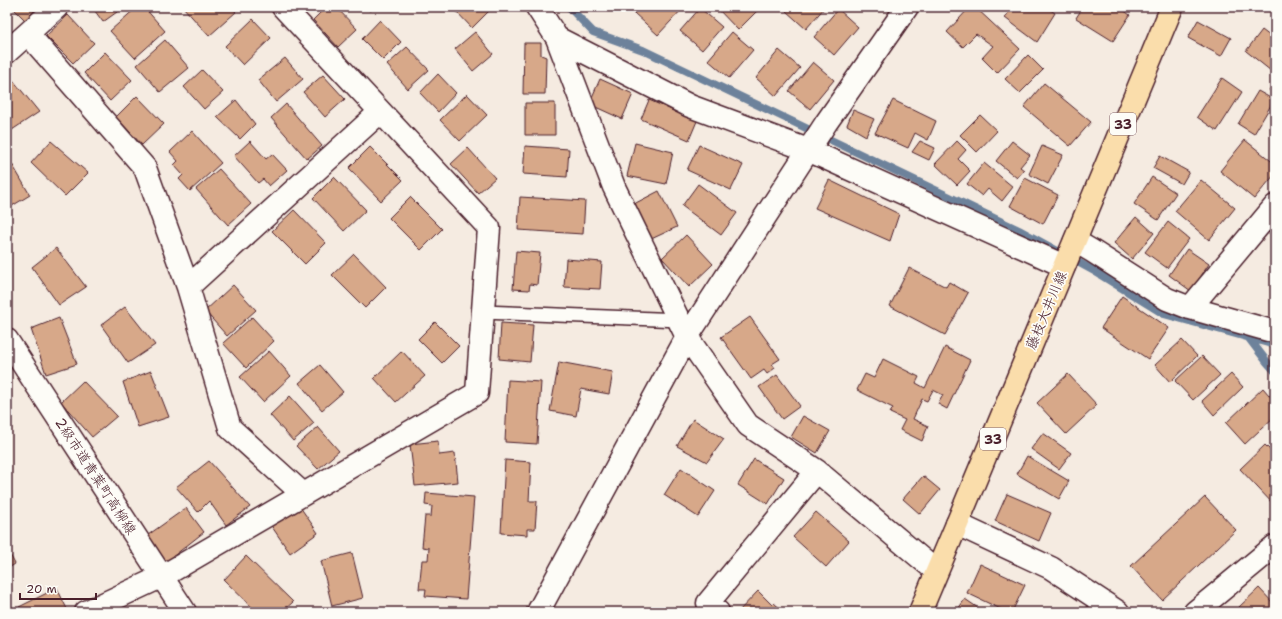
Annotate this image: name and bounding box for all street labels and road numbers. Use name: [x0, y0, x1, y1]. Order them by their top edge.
road number: 33: [1110, 113, 1136, 135]
street label: 藤枝大井川線: [1021, 268, 1071, 352]
street label: 2級市道青葉町高柳線: [51, 414, 141, 538]
road number: 33: [980, 428, 1006, 450]

